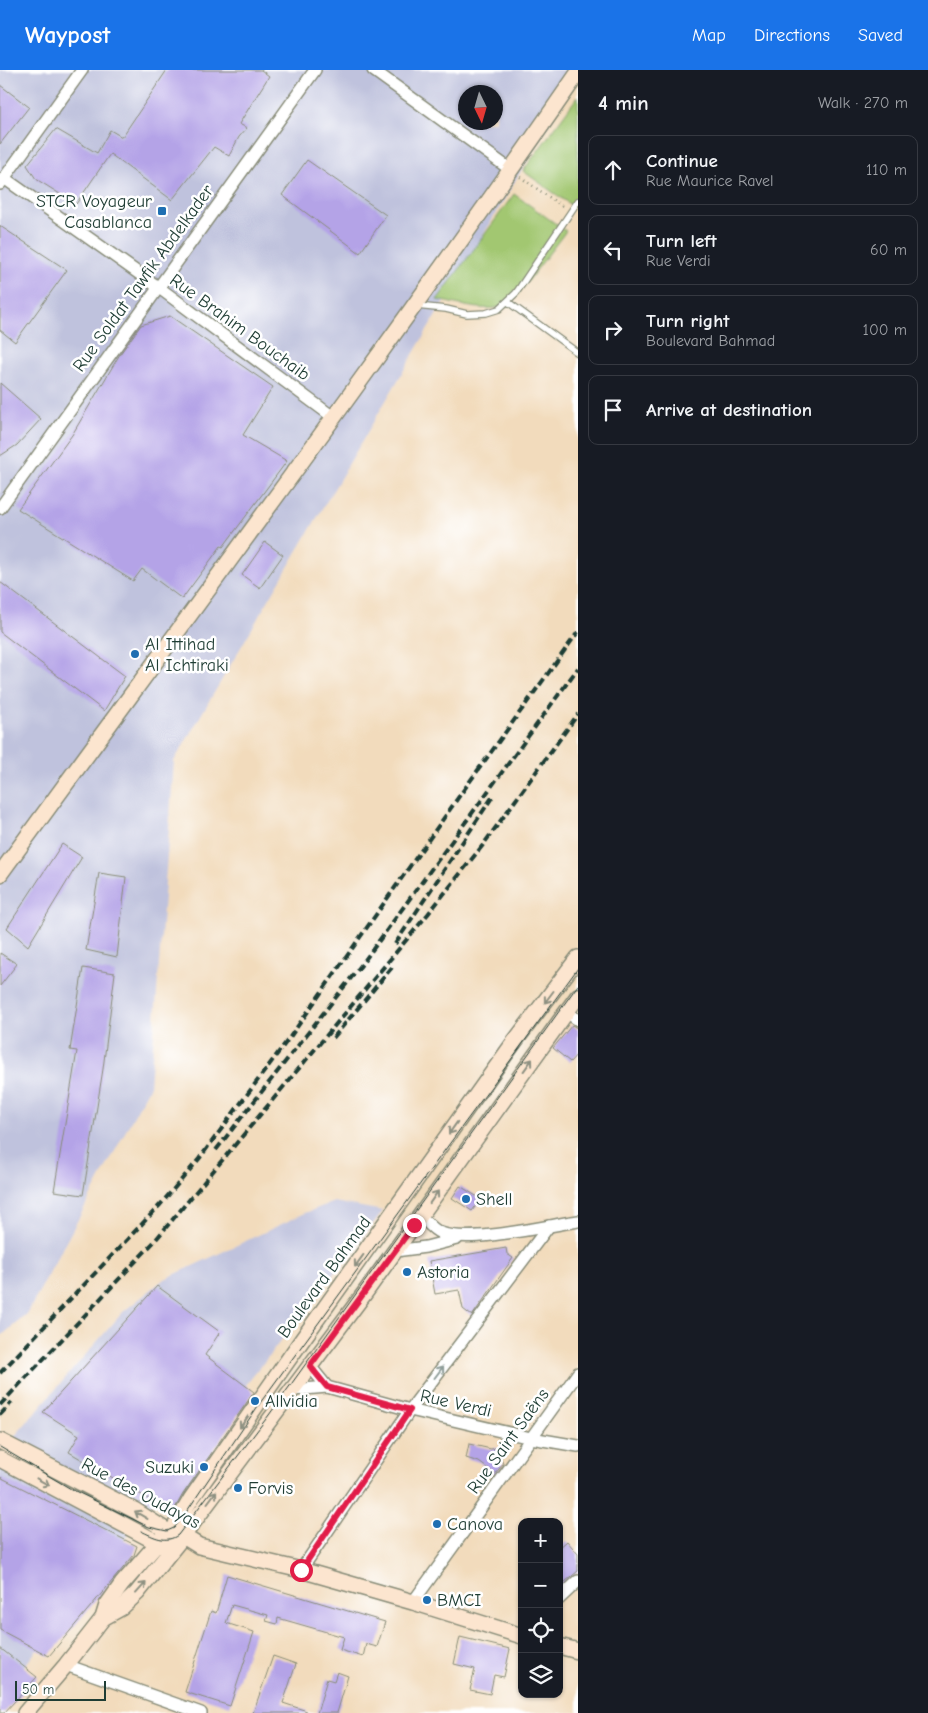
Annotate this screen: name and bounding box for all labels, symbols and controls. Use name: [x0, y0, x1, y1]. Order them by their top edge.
text: Waypost: [25, 21, 110, 49]
text: Map: [692, 25, 726, 46]
text: Directions: [754, 25, 830, 46]
text: Saved: [858, 25, 903, 46]
north arrow: [458, 85, 503, 130]
text: 4 min: [598, 91, 649, 115]
text: Walk · 270 m: [818, 94, 908, 112]
text: Continue: [646, 150, 718, 172]
icon: ahead: [599, 156, 627, 184]
text: 110 m: [866, 161, 907, 179]
text: Rue Maurice Ravel: [646, 172, 773, 190]
street label: Rue Soldat Tawfik Abdelkader: [69, 180, 219, 376]
place label: STCR Voyageur Casablanca: [36, 191, 153, 233]
marker: STCR Voyageur Casablanca: [156, 205, 168, 217]
text: Turn left: [646, 230, 717, 252]
icon: left: [599, 236, 627, 264]
text: 60 m: [870, 241, 907, 259]
text: Rue Verdi: [646, 252, 711, 270]
street label: Rue Brahim Bouchaib: [166, 270, 314, 385]
text: Turn right: [646, 310, 730, 332]
icon: right: [599, 316, 627, 344]
text: 100 m: [863, 321, 907, 339]
text: Boulevard Bahmad: [646, 332, 775, 350]
icon: arrive: [599, 396, 627, 424]
text: Arrive at destination: [646, 399, 812, 421]
place label: Al Ittihad Al Ichtiraki: [145, 634, 229, 676]
marker: Al Ittihad Al Ichtiraki: [129, 648, 141, 660]
one-way arrow: [543, 990, 554, 1003]
one-way arrow: [523, 1058, 533, 1072]
one-way arrow: [448, 1121, 458, 1135]
place label: Shell: [476, 1189, 513, 1210]
one-way arrow: [429, 1190, 439, 1204]
marker: Shell: [460, 1193, 472, 1205]
street label: Boulevard Bahmad: [273, 1212, 376, 1342]
route end: [403, 1214, 426, 1237]
one-way arrow: [354, 1253, 364, 1267]
place label: Astoria: [417, 1262, 470, 1283]
marker: Astoria: [401, 1266, 413, 1278]
one-way arrow: [434, 1365, 444, 1379]
street label: Rue Verdi: [418, 1385, 494, 1422]
street label: Rue Saint Saëns: [463, 1385, 554, 1498]
place label: Allvidia: [265, 1391, 318, 1412]
marker: Allvidia: [249, 1395, 261, 1407]
one-way arrow: [239, 1414, 249, 1428]
street label: Rue des Oudayas: [78, 1453, 204, 1534]
place label: Suzuki: [145, 1457, 194, 1478]
marker: Suzuki: [198, 1461, 210, 1473]
one-way arrow: [35, 1478, 50, 1487]
place label: Forvis: [248, 1478, 293, 1499]
marker: Forvis: [232, 1482, 244, 1494]
one-way arrow: [207, 1491, 218, 1504]
one-way arrow: [135, 1509, 149, 1519]
place label: Canova: [447, 1514, 503, 1535]
marker: Canova: [431, 1518, 443, 1530]
map controls: [518, 1518, 563, 1698]
button: +: [518, 1518, 563, 1563]
route start: [290, 1559, 313, 1582]
button: −: [518, 1563, 563, 1608]
one-way arrow: [135, 1581, 147, 1594]
place label: BMCI: [437, 1590, 481, 1611]
marker: BMCI: [421, 1594, 433, 1606]
button: locate: [518, 1608, 563, 1653]
button: layers: [518, 1653, 563, 1698]
scale bar: [15, 1678, 106, 1701]
text: 50 m: [22, 1681, 54, 1698]

